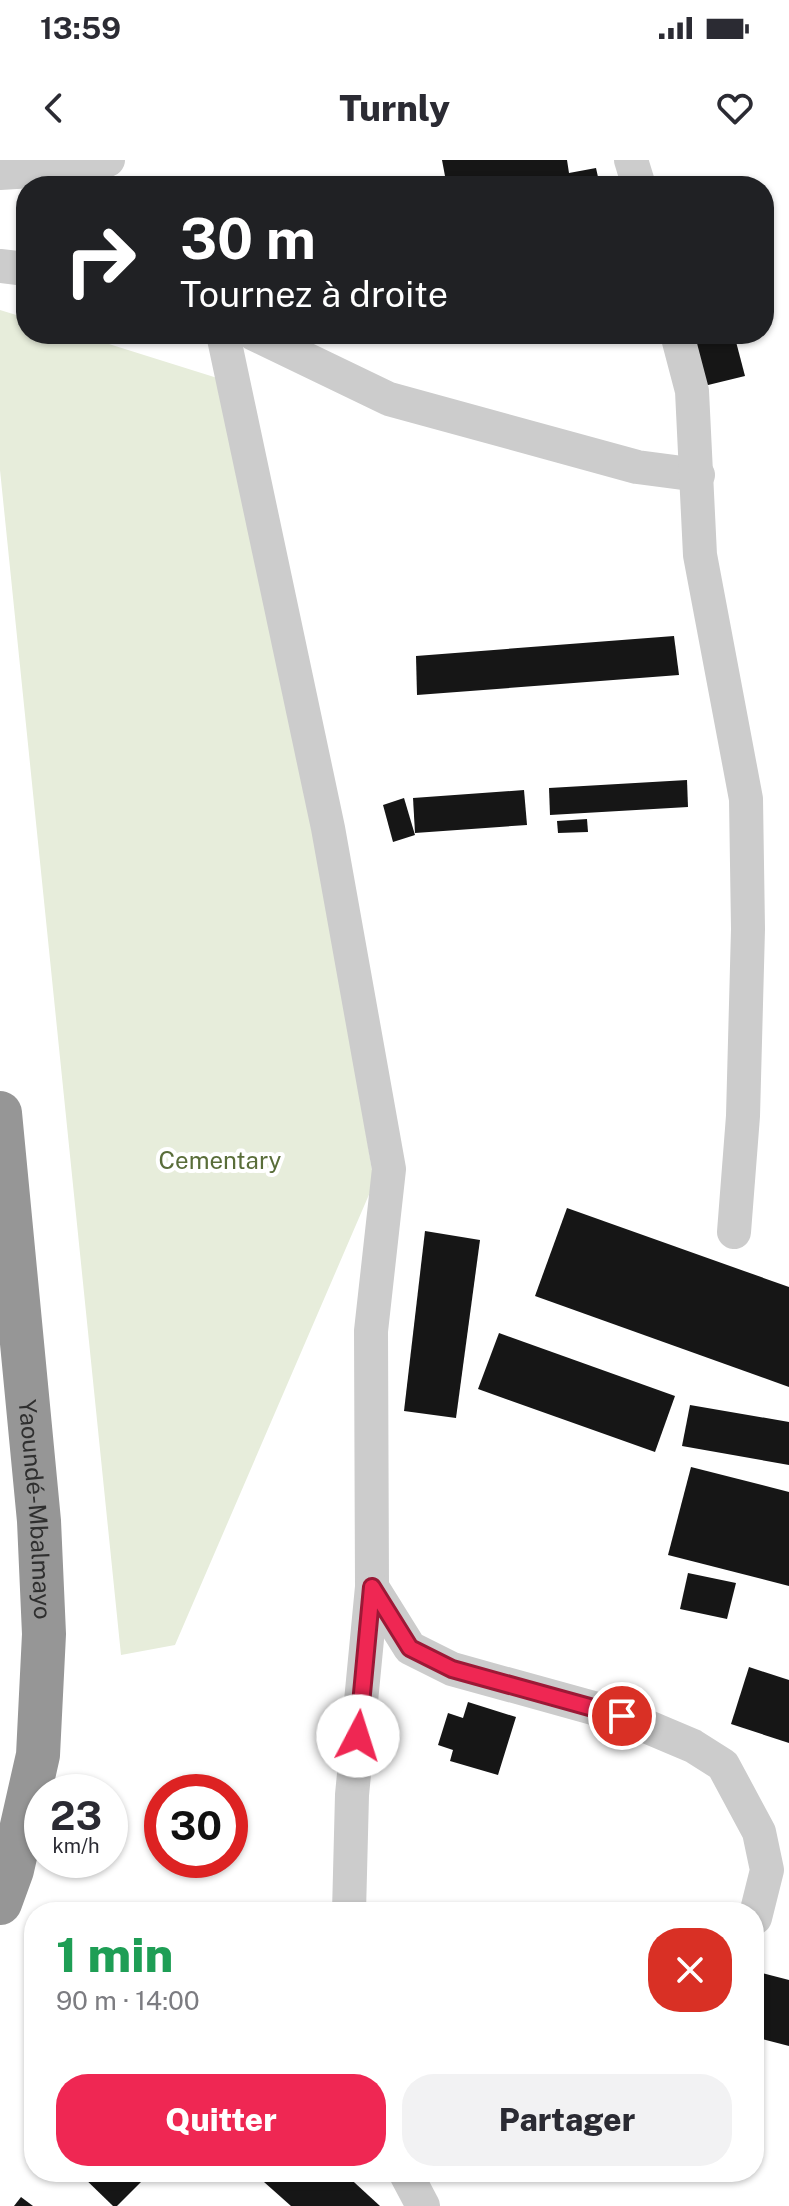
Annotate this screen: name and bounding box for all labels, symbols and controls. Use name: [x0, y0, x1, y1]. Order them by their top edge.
text: 13:59: [40, 10, 121, 46]
icon: back: [32, 86, 76, 130]
icon: heart: [713, 86, 757, 130]
text: Turnly: [339, 87, 450, 129]
text: 30 m: [180, 206, 316, 272]
icon: right: [48, 208, 152, 312]
text: Tournez à droite: [180, 273, 448, 315]
park label: Cementary: [159, 1146, 282, 1174]
street label: Yaoundé-Mbalmayo: [13, 1398, 57, 1620]
pin: [588, 1682, 656, 1750]
position arrow: [316, 1694, 400, 1778]
icon: arrive: [600, 1694, 644, 1738]
speed limit sign: 30: [144, 1774, 248, 1878]
text: 23: [50, 1792, 102, 1839]
text: km/h: [52, 1834, 100, 1858]
text: 1 min: [56, 1926, 173, 1983]
button: close: [648, 1928, 732, 2012]
text: 90 m · 14:00: [56, 1985, 200, 2016]
button: Quitter: [56, 2074, 386, 2166]
button: Partager: [402, 2074, 732, 2166]

